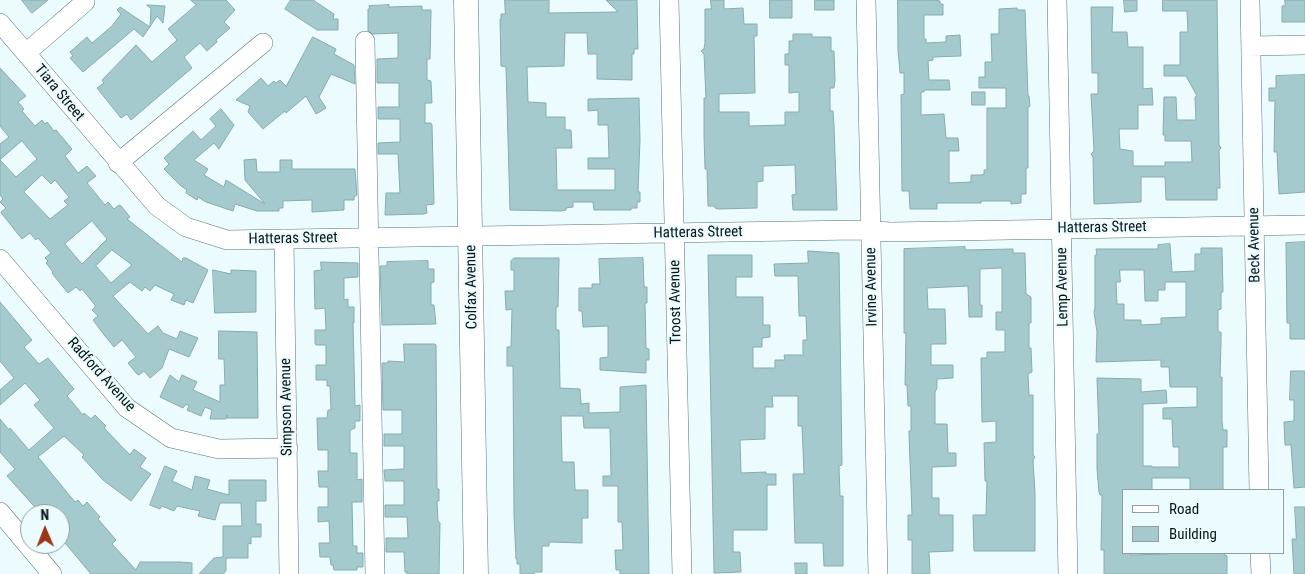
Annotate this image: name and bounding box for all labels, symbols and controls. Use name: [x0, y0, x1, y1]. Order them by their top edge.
street label: Tiara Street: [30, 61, 88, 125]
street label: Beck Avenue: [1245, 207, 1265, 283]
street label: Hatteras Street: [1057, 218, 1147, 238]
street label: Hatteras Street: [653, 223, 743, 243]
street label: Hatteras Street: [248, 229, 338, 249]
street label: Colfax Avenue: [462, 245, 482, 329]
street label: Irvine Avenue: [862, 247, 882, 327]
street label: Lemp Avenue: [1053, 247, 1073, 327]
street label: Troost Avenue: [666, 260, 686, 344]
street label: Radford Avenue: [63, 334, 139, 416]
street label: Simpson Avenue: [277, 358, 297, 456]
legend: [1122, 489, 1285, 554]
text: Road: [1169, 500, 1199, 518]
north arrow: [20, 504, 70, 554]
text: N: [40, 507, 49, 523]
text: Building: [1169, 525, 1217, 543]

